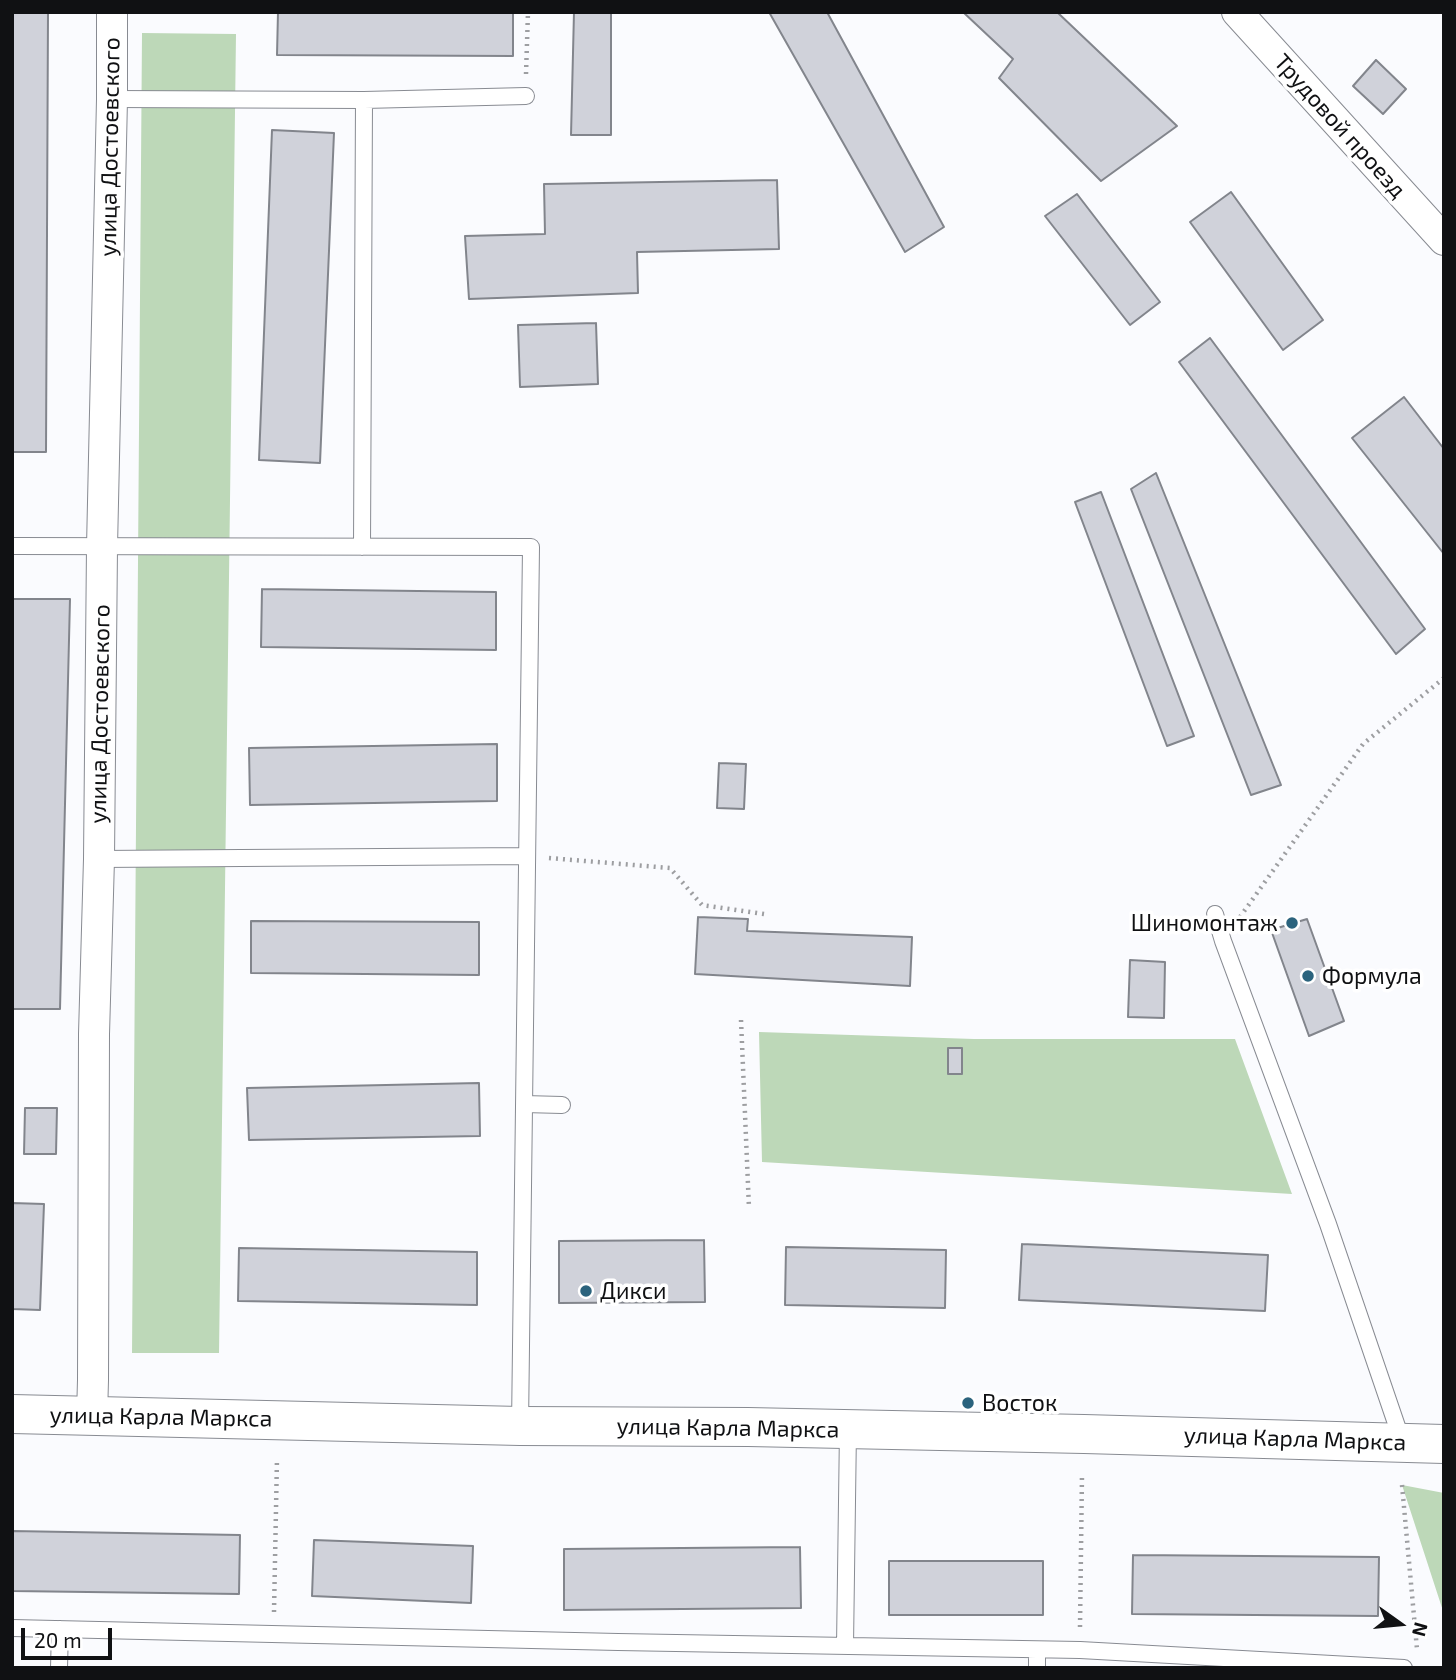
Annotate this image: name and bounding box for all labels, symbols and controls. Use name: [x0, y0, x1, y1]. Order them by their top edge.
street label: улица Достоевского: [94, 37, 126, 257]
street label: Трудовой проезд: [1268, 48, 1412, 204]
street label: улица Достоевского: [84, 604, 116, 824]
place label: Шиномонтаж: [1131, 909, 1278, 937]
marker: Шиномонтаж: [1284, 915, 1300, 931]
place label: Формула: [1322, 962, 1422, 990]
marker: Формула: [1300, 968, 1316, 984]
place label: Дикси: [600, 1277, 666, 1305]
marker: Дикси: [578, 1283, 594, 1299]
place label: Восток: [982, 1389, 1057, 1417]
marker: Восток: [960, 1395, 976, 1411]
street label: улица Карла Маркса: [50, 1401, 272, 1433]
street label: улица Карла Маркса: [617, 1412, 839, 1444]
street label: улица Карла Маркса: [1183, 1421, 1407, 1457]
north arrow: [1365, 1589, 1435, 1659]
scale bar: [24, 1614, 116, 1658]
text: N: [1408, 1620, 1434, 1639]
text: 20 m: [34, 1627, 82, 1652]

